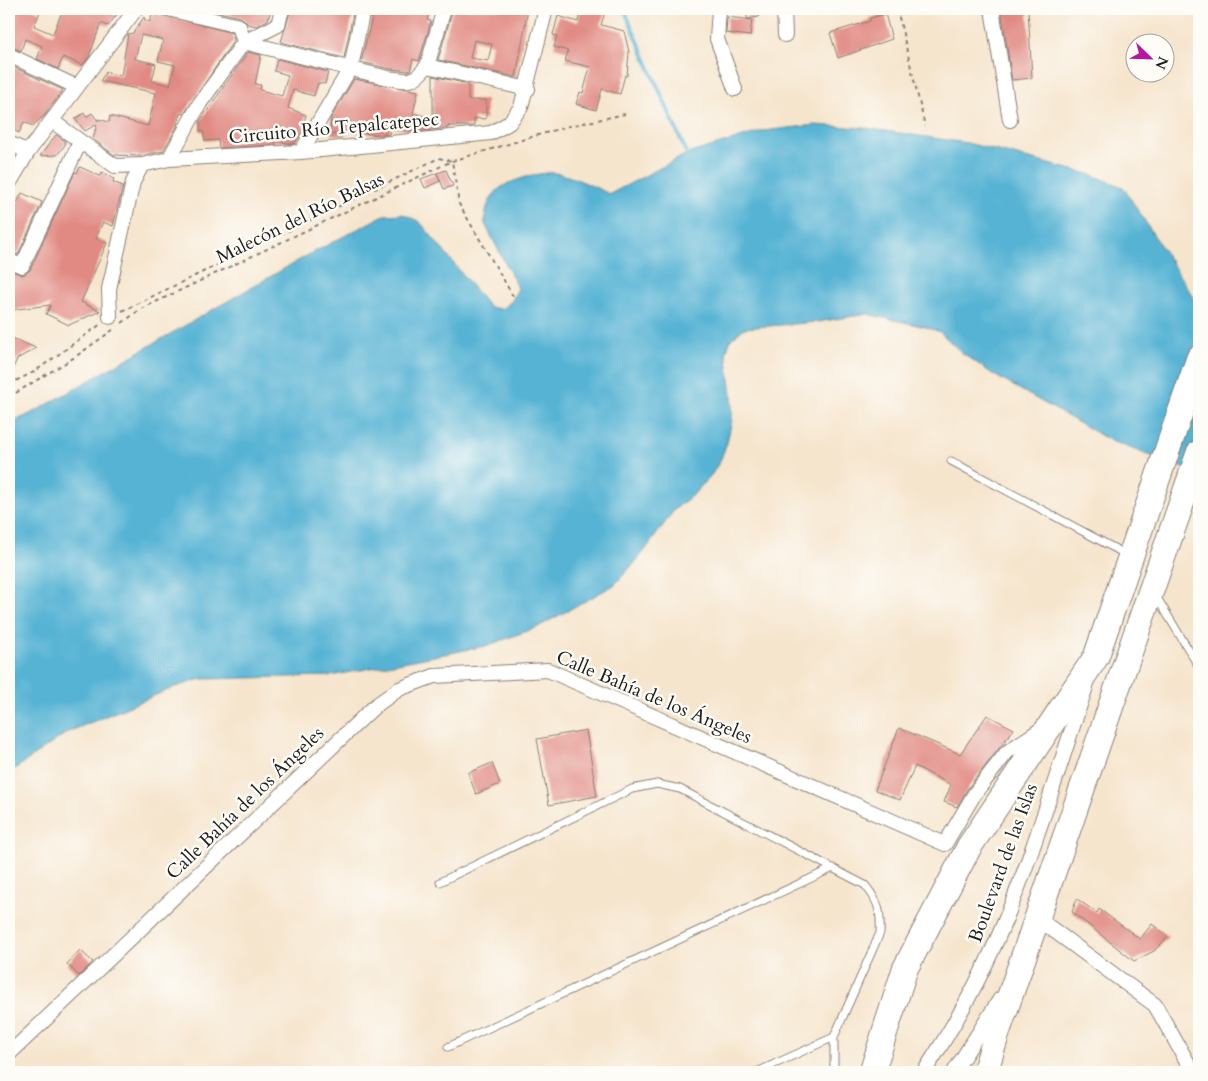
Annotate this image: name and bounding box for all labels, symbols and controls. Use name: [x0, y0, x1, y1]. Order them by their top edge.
north arrow: [1126, 32, 1176, 82]
text: N: [1150, 54, 1173, 72]
street label: Circuito Río Tepalcatepec: [228, 106, 441, 150]
street label: Malecón del Río Balsas: [212, 166, 388, 270]
street label: Calle Bahía de los Ángeles: [552, 644, 756, 750]
street label: Calle Bahía de los Ángeles: [160, 721, 330, 885]
street label: Boulevard de las Islas: [962, 780, 1044, 946]

